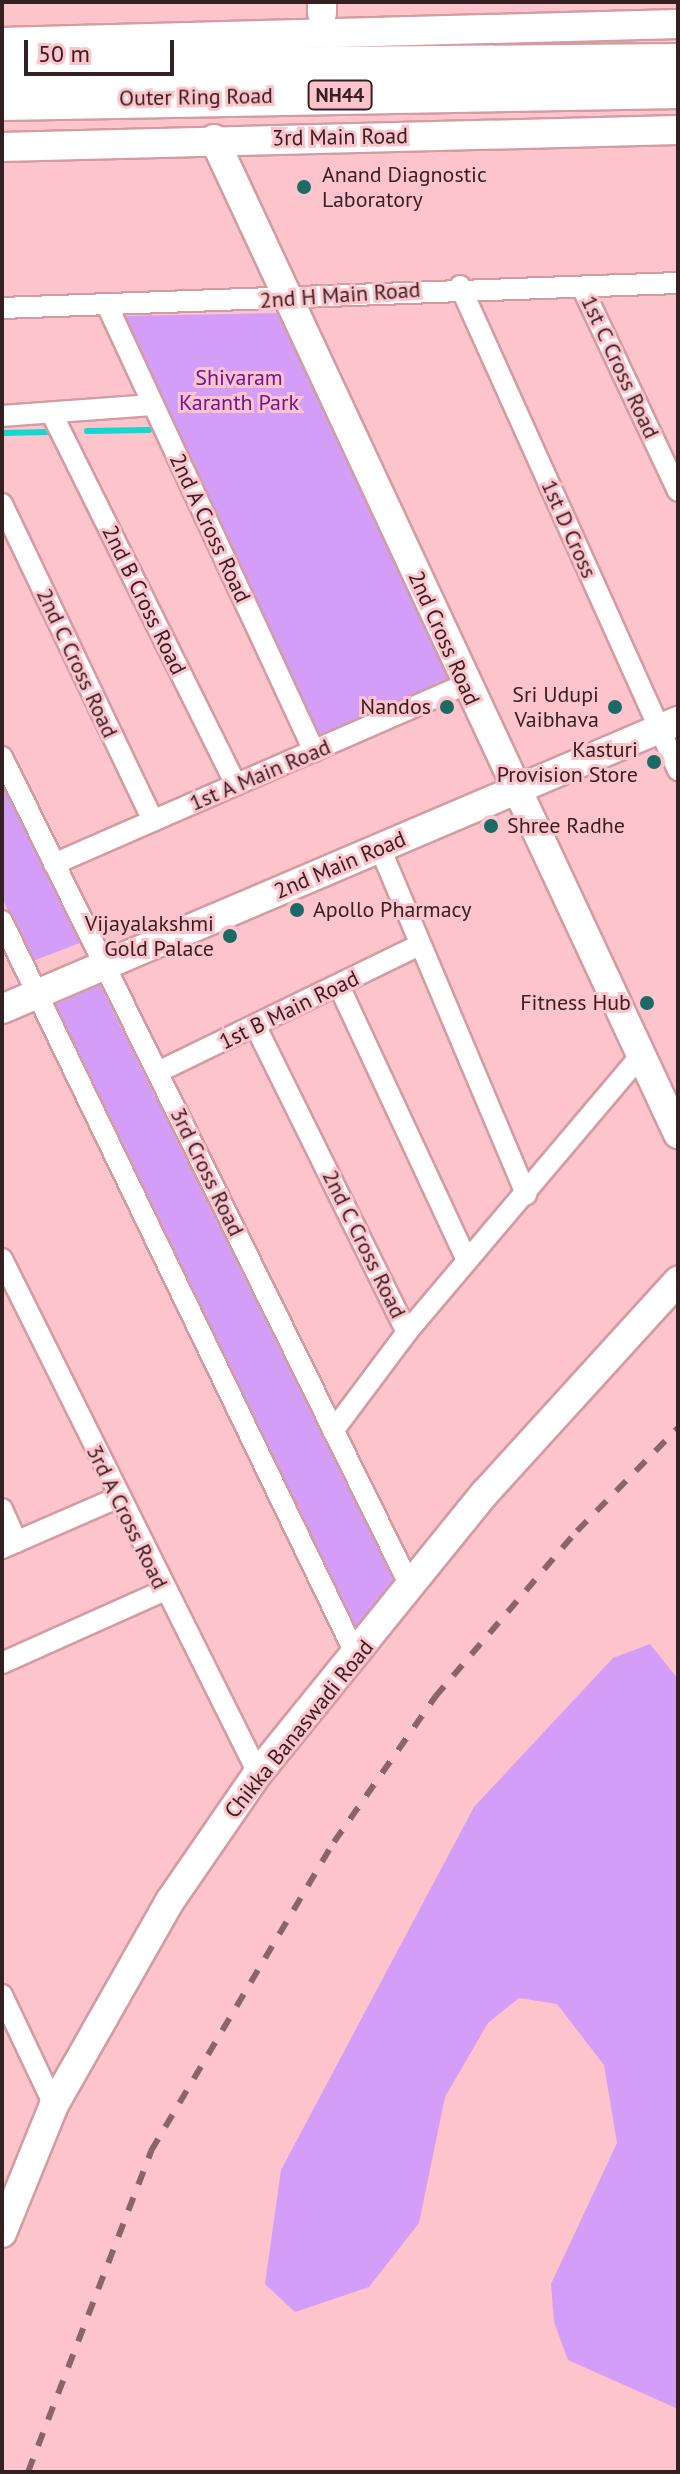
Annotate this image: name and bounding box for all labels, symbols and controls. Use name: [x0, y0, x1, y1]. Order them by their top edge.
scale bar: [28, 24, 178, 74]
text: 50 m: [38, 38, 90, 69]
road number: NH44: [306, 79, 374, 111]
street label: Outer Ring Road: [119, 82, 273, 112]
street label: 3rd Main Road: [272, 123, 408, 151]
place label: Anand Diagnostic Laboratory: [322, 161, 487, 212]
marker: Anand Diagnostic Laboratory: [293, 176, 315, 198]
street label: 2nd H Main Road: [259, 276, 421, 314]
street label: 1st C Cross Road: [575, 291, 665, 443]
park label: Shivaram Karanth Park: [179, 364, 299, 416]
street label: 2nd A Cross Road: [164, 449, 256, 607]
street label: 1st D Cross: [536, 476, 602, 582]
street label: 2nd B Cross Road: [96, 521, 192, 679]
street label: 2nd Cross Road: [403, 567, 485, 709]
street label: 2nd C Cross Road: [31, 584, 123, 742]
place label: Sri Udupi Vaibhava: [512, 681, 599, 732]
place label: Nandos: [360, 694, 431, 720]
marker: Nandos: [438, 698, 456, 716]
marker: Sri Udupi Vaibhava: [606, 698, 624, 716]
street label: 1st A Main Road: [185, 733, 335, 817]
place label: Kasturi Provision Store: [497, 736, 638, 788]
marker: Kasturi Provision Store: [645, 753, 663, 771]
place label: Shree Radhe: [507, 813, 625, 839]
marker: Shree Radhe: [482, 817, 500, 835]
street label: 2nd Main Road: [270, 825, 410, 905]
place label: Apollo Pharmacy: [313, 897, 471, 923]
marker: Apollo Pharmacy: [288, 901, 306, 919]
place label: Vijayalakshmi Gold Palace: [85, 910, 214, 962]
marker: Vijayalakshmi Gold Palace: [221, 927, 239, 945]
street label: 1st B Main Road: [215, 965, 363, 1055]
place label: Fitness Hub: [520, 990, 631, 1016]
marker: Fitness Hub: [638, 994, 656, 1012]
street label: 3rd Cross Road: [165, 1103, 249, 1241]
street label: 2nd C Cross Road: [316, 1165, 412, 1323]
street label: 3rd A Cross Road: [80, 1440, 174, 1594]
street label: Chikka Banaswadi Road: [219, 1635, 379, 1823]

